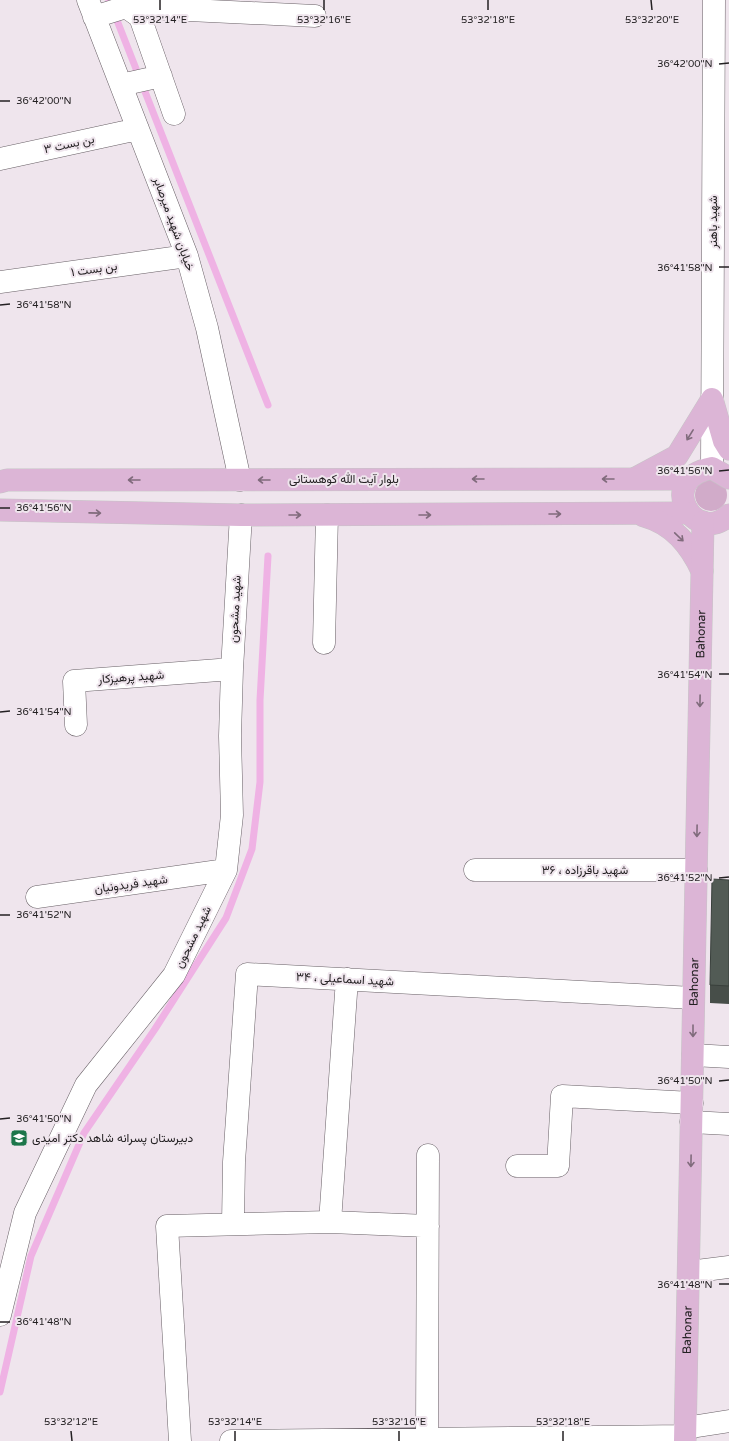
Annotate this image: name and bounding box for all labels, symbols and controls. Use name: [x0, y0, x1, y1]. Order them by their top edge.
text: 53°32'14"E: [133, 14, 187, 26]
text: 53°32'16"E: [297, 14, 351, 26]
text: 53°32'18"E: [461, 14, 515, 26]
text: 53°32'20"E: [625, 14, 679, 26]
text: 36°42'00"N: [657, 58, 713, 70]
text: 36°42'00"N: [16, 95, 72, 107]
street label: بن بست ۳: [43, 132, 96, 157]
street label: خیابان شهید میرصابر: [149, 174, 198, 273]
street label: شهید باهنر: [706, 196, 721, 250]
street label: بن بست ۱: [70, 259, 118, 280]
text: 36°41'58"N: [657, 262, 713, 274]
text: 36°41'58"N: [16, 299, 72, 311]
one-way arrow: [686, 429, 694, 441]
text: 36°41'56"N: [657, 465, 713, 477]
street label: بلوار آیت الله کوهستانی: [289, 472, 399, 487]
one-way arrow: [472, 475, 485, 483]
one-way arrow: [602, 475, 615, 483]
one-way arrow: [128, 476, 141, 484]
one-way arrow: [258, 476, 271, 483]
text: 36°41'56"N: [16, 502, 72, 514]
one-way arrow: [88, 509, 101, 517]
one-way arrow: [548, 510, 561, 518]
one-way arrow: [288, 511, 301, 519]
one-way arrow: [418, 511, 431, 519]
one-way arrow: [674, 532, 684, 542]
street label: شهید مشحون: [226, 575, 245, 643]
street label: Bahonar: [693, 609, 708, 658]
street label: شهید پرهیزکار: [96, 668, 165, 687]
text: 36°41'54"N: [657, 669, 713, 681]
one-way arrow: [696, 694, 704, 707]
text: 36°41'54"N: [16, 706, 72, 718]
one-way arrow: [693, 824, 701, 837]
street label: شهید باقرزاده ، ۳۶: [542, 863, 628, 878]
street label: شهید فریدونیان: [93, 872, 169, 897]
text: 36°41'52"N: [657, 872, 713, 884]
street label: شهید مشحون: [172, 904, 215, 971]
text: 36°41'52"N: [16, 909, 72, 921]
street label: Bahonar: [687, 957, 701, 1006]
street label: شهید اسماعیلی ، ۳۴: [296, 969, 394, 990]
one-way arrow: [689, 1024, 697, 1037]
text: 36°41'50"N: [657, 1075, 713, 1087]
text: 36°41'50"N: [16, 1113, 72, 1125]
school or university icon: دبیرستان پسرانه شاهد دکتر امیدی: [9, 1128, 29, 1148]
place label: دبیرستان پسرانه شاهد دکتر امیدی: [32, 1131, 193, 1146]
one-way arrow: [687, 1154, 695, 1167]
text: 36°41'48"N: [657, 1279, 713, 1291]
street label: Bahonar: [680, 1305, 695, 1354]
text: 36°41'48"N: [16, 1316, 72, 1328]
text: 53°32'12"E: [44, 1416, 98, 1428]
text: 53°32'14"E: [208, 1416, 262, 1428]
text: 53°32'16"E: [372, 1416, 426, 1428]
text: 53°32'18"E: [536, 1416, 590, 1428]

